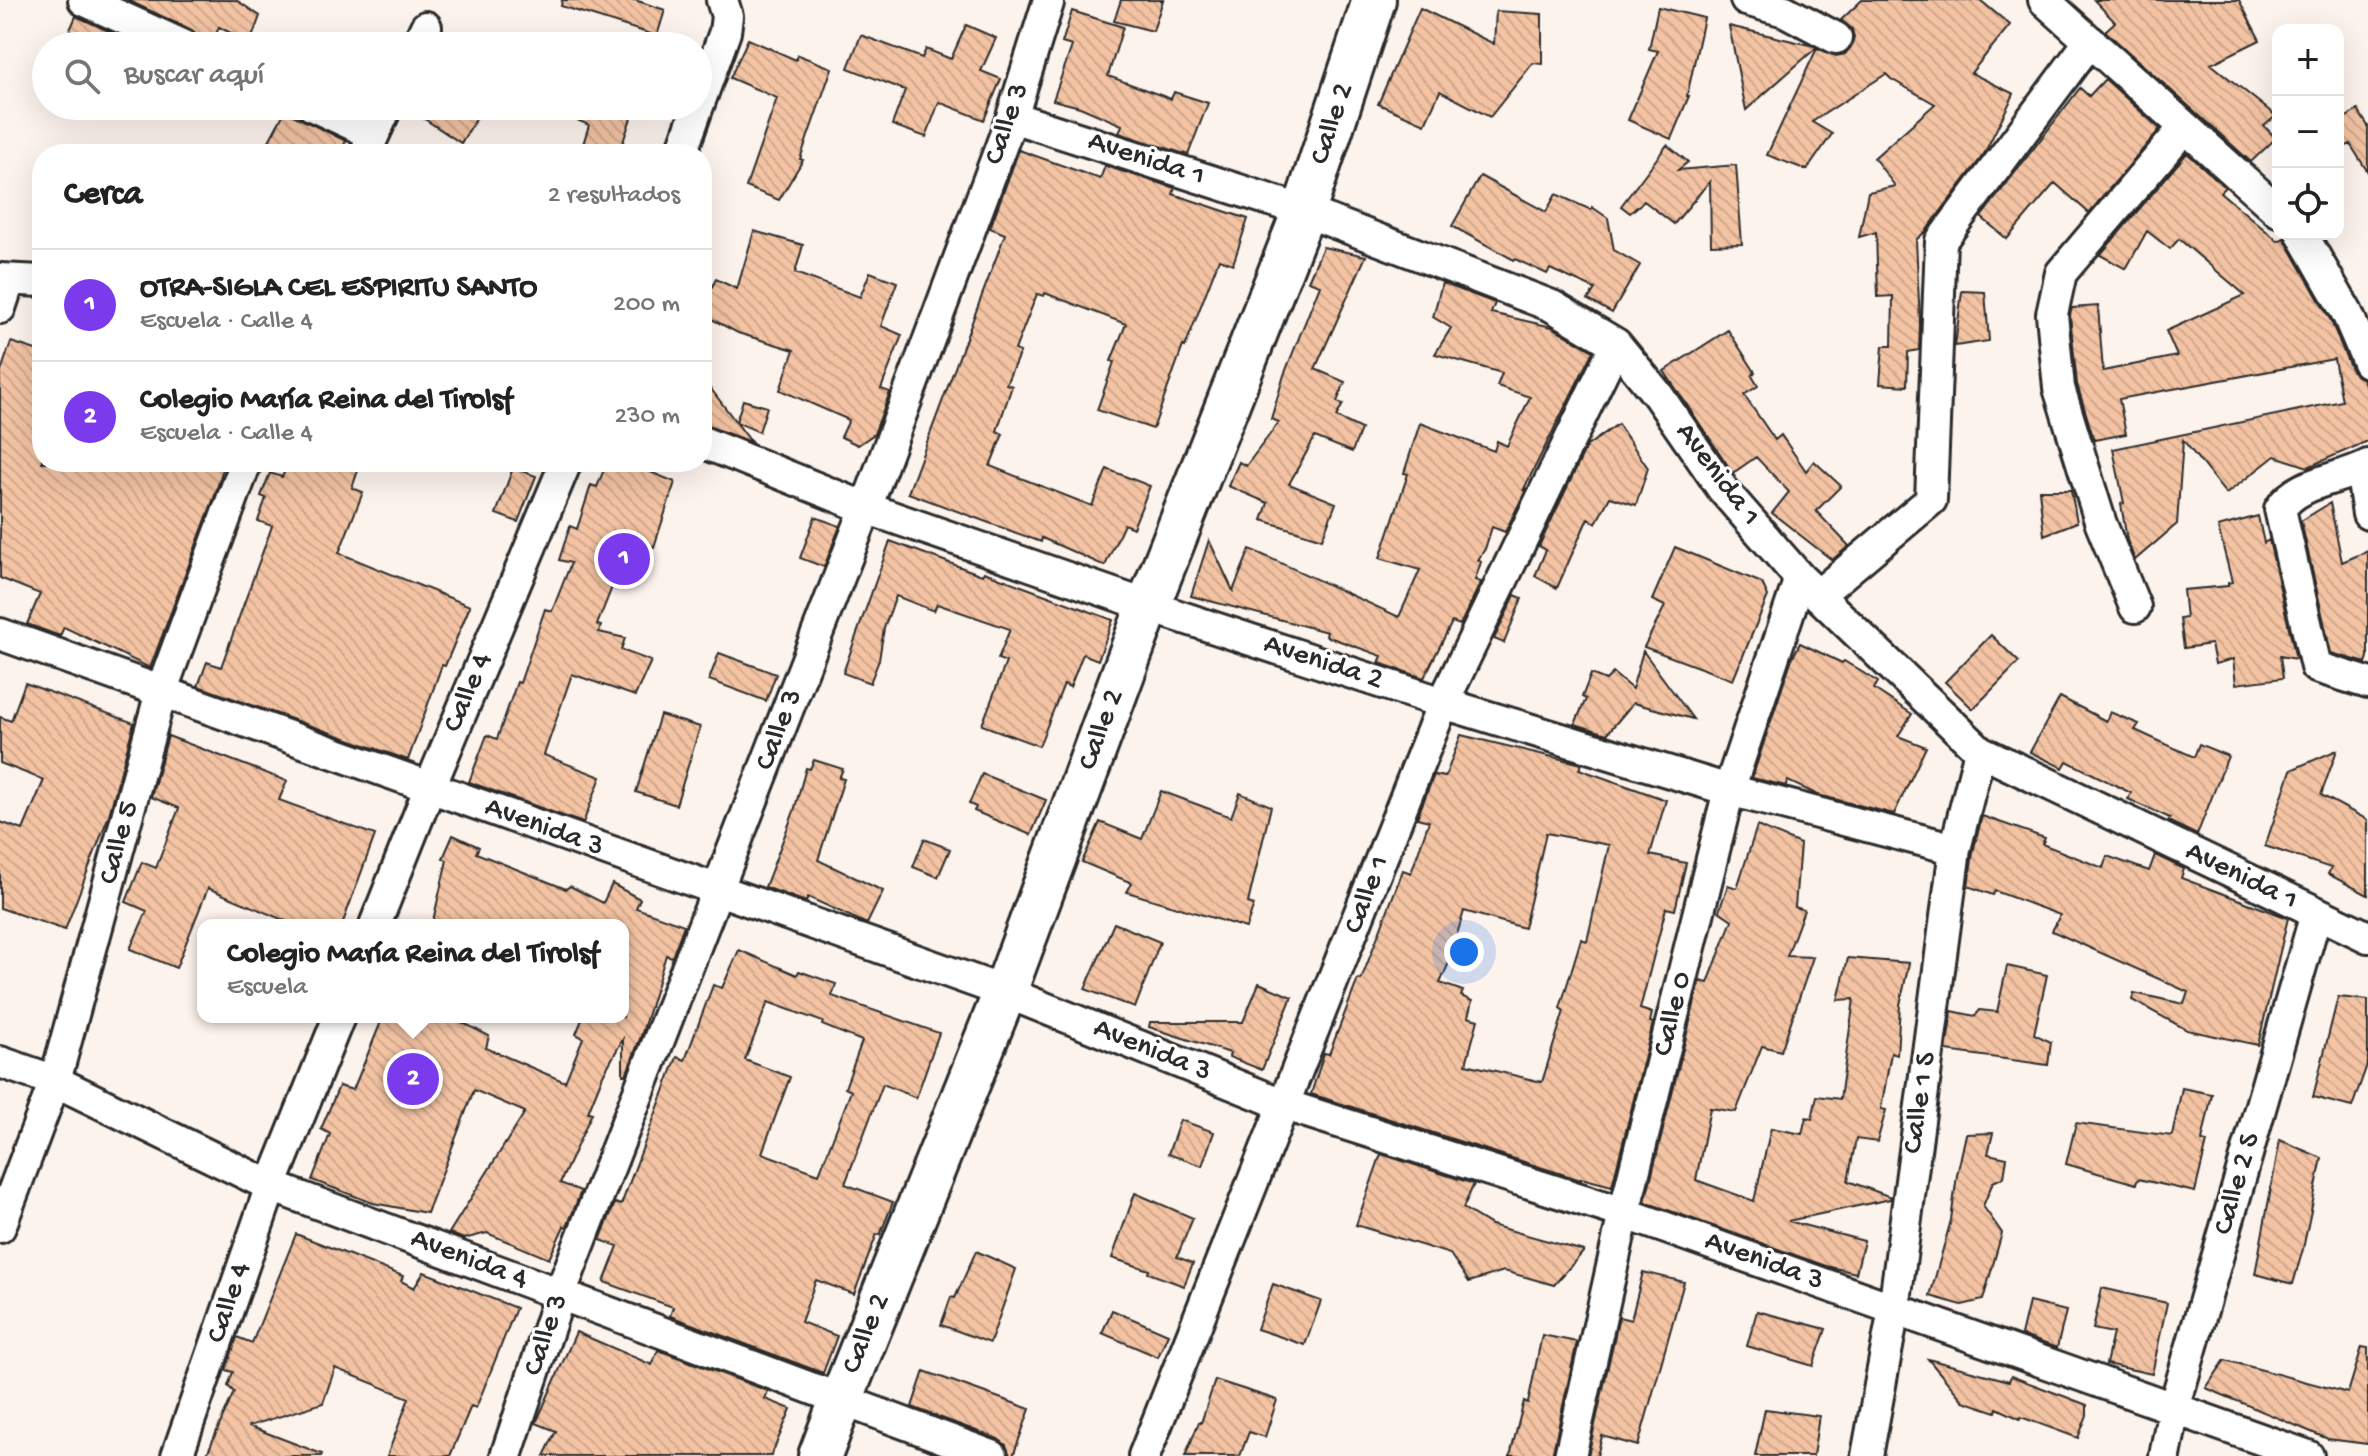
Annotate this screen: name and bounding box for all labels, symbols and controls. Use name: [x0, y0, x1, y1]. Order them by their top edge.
map controls: [2272, 24, 2344, 240]
button: +: [2272, 24, 2344, 96]
search box: [32, 32, 712, 120]
icon: search: [60, 54, 104, 98]
text: Buscar aquí: [124, 59, 264, 94]
street label: Calle 3: [978, 78, 1038, 170]
street label: Calle 2: [1303, 79, 1363, 169]
button: −: [2272, 96, 2344, 168]
street label: Avenida 1: [1083, 125, 1209, 195]
button: locate: [2272, 168, 2344, 240]
text: Cerca: [64, 176, 142, 216]
text: 2 resultados: [548, 181, 680, 212]
text: OTRA-SIGLA CEL ESPIRITU SANTO: [140, 272, 537, 307]
text: 1: [85, 290, 95, 321]
text: 200 m: [613, 290, 680, 321]
text: Escuela · Calle 4: [140, 307, 313, 338]
text: Colegio María Reina del Tirolsf: [140, 384, 512, 419]
text: 2: [84, 402, 96, 433]
text: 230 m: [614, 402, 680, 433]
street label: Avenida 1: [1667, 416, 1767, 534]
text: Escuela · Calle 4: [140, 419, 313, 450]
pin: 1: [598, 529, 650, 589]
street label: Avenida 2: [1259, 627, 1387, 699]
street label: Calle 4: [437, 648, 501, 738]
street label: Calle 3: [749, 684, 811, 776]
street label: Calle 2: [1071, 685, 1133, 775]
street label: Avenida 3: [480, 790, 608, 866]
street label: Calle 5: [92, 798, 148, 888]
street label: Avenida 1: [2179, 835, 2303, 919]
street label: Calle 1: [1337, 851, 1399, 939]
popup: [197, 919, 629, 1023]
your location: [1444, 932, 1484, 972]
text: Colegio María Reina del Tirolsf: [227, 938, 599, 973]
street label: Calle 0: [1647, 968, 1701, 1060]
text: Escuela: [227, 973, 307, 1004]
street label: Avenida 3: [1088, 1012, 1216, 1090]
pin: 2: [387, 1049, 439, 1109]
street label: Calle 1 S: [1897, 1050, 1945, 1156]
street label: Calle 2 S: [2207, 1129, 2269, 1239]
street label: Avenida 4: [405, 1222, 533, 1298]
street label: Avenida 3: [1700, 1224, 1828, 1300]
street label: Calle 4: [200, 1258, 260, 1348]
street label: Calle 3: [517, 1289, 577, 1381]
street label: Calle 2: [835, 1289, 899, 1379]

